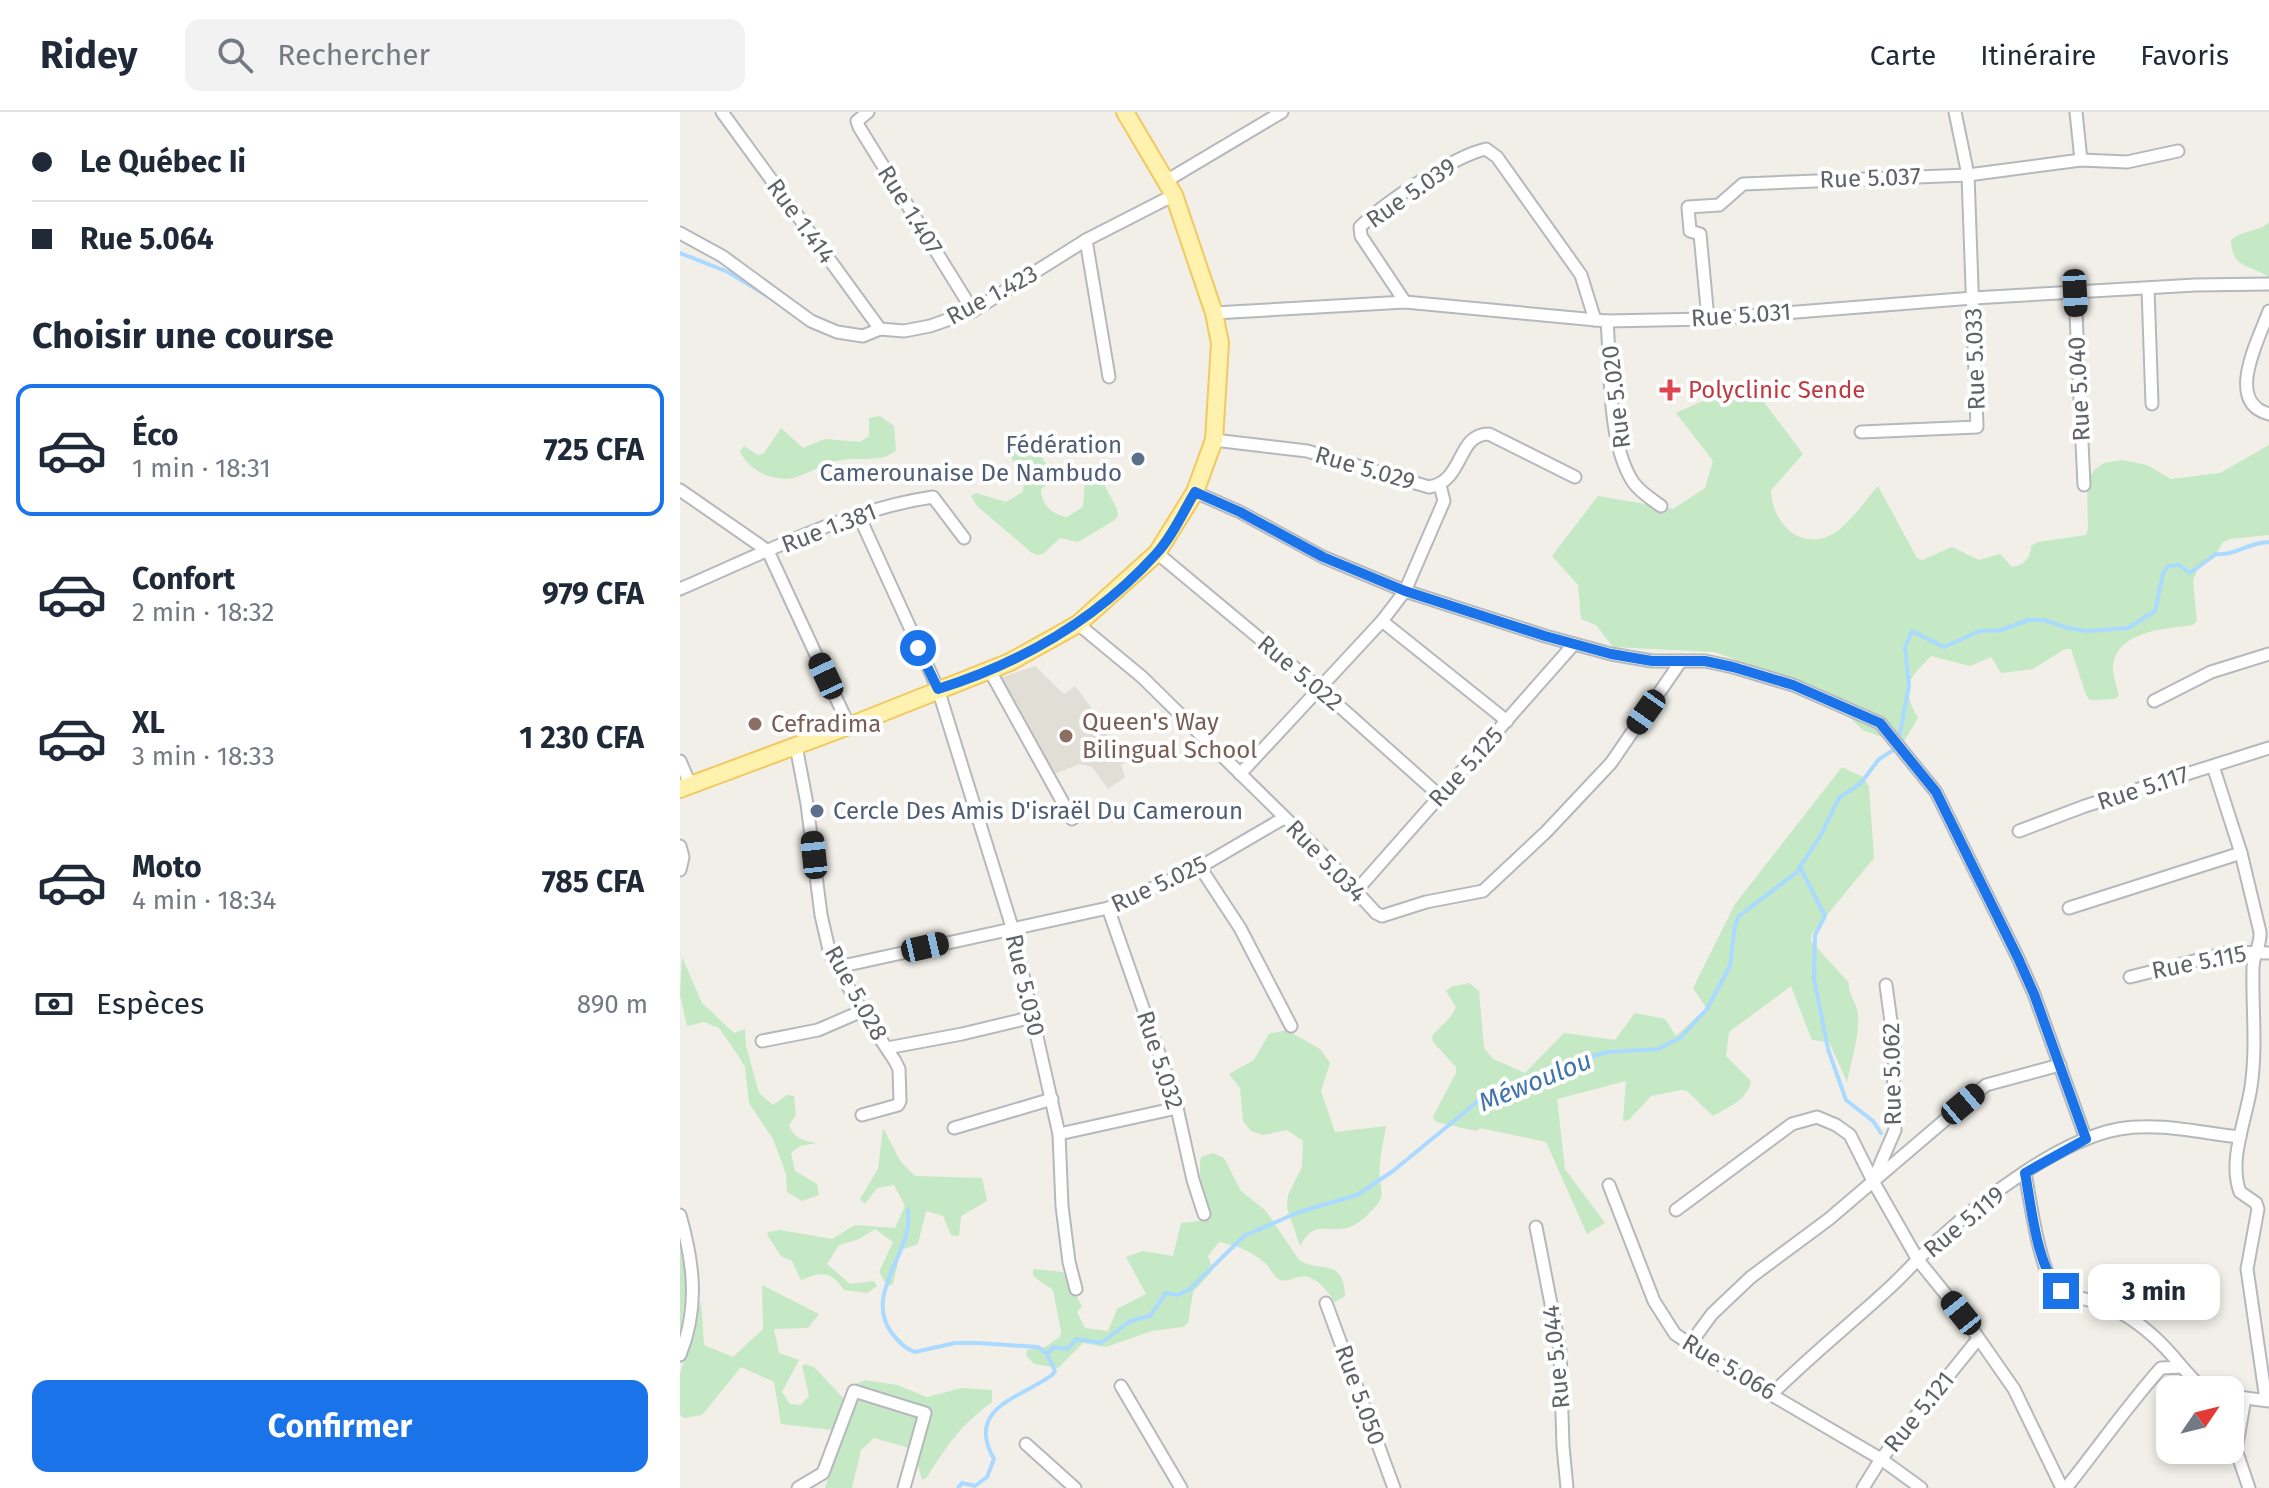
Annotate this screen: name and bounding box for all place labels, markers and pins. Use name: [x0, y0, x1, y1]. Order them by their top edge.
place label: Polyclinic Sende: [1688, 376, 1865, 404]
marker: Polyclinic Sende: [1659, 379, 1681, 401]
place label: Fédération Camerounaise De Nambudo: [820, 431, 1122, 487]
marker: Fédération Camerounaise De Nambudo: [1129, 450, 1147, 468]
place label: Queen's Way Bilingual School: [1082, 708, 1257, 764]
place label: Cefradima: [771, 710, 881, 738]
marker: Cefradima: [746, 715, 764, 733]
marker: Queen's Way Bilingual School: [1057, 727, 1075, 745]
place label: Cercle Des Amis D'israël Du Cameroun: [833, 797, 1243, 825]
marker: Cercle Des Amis D'israël Du Cameroun: [808, 802, 826, 820]

